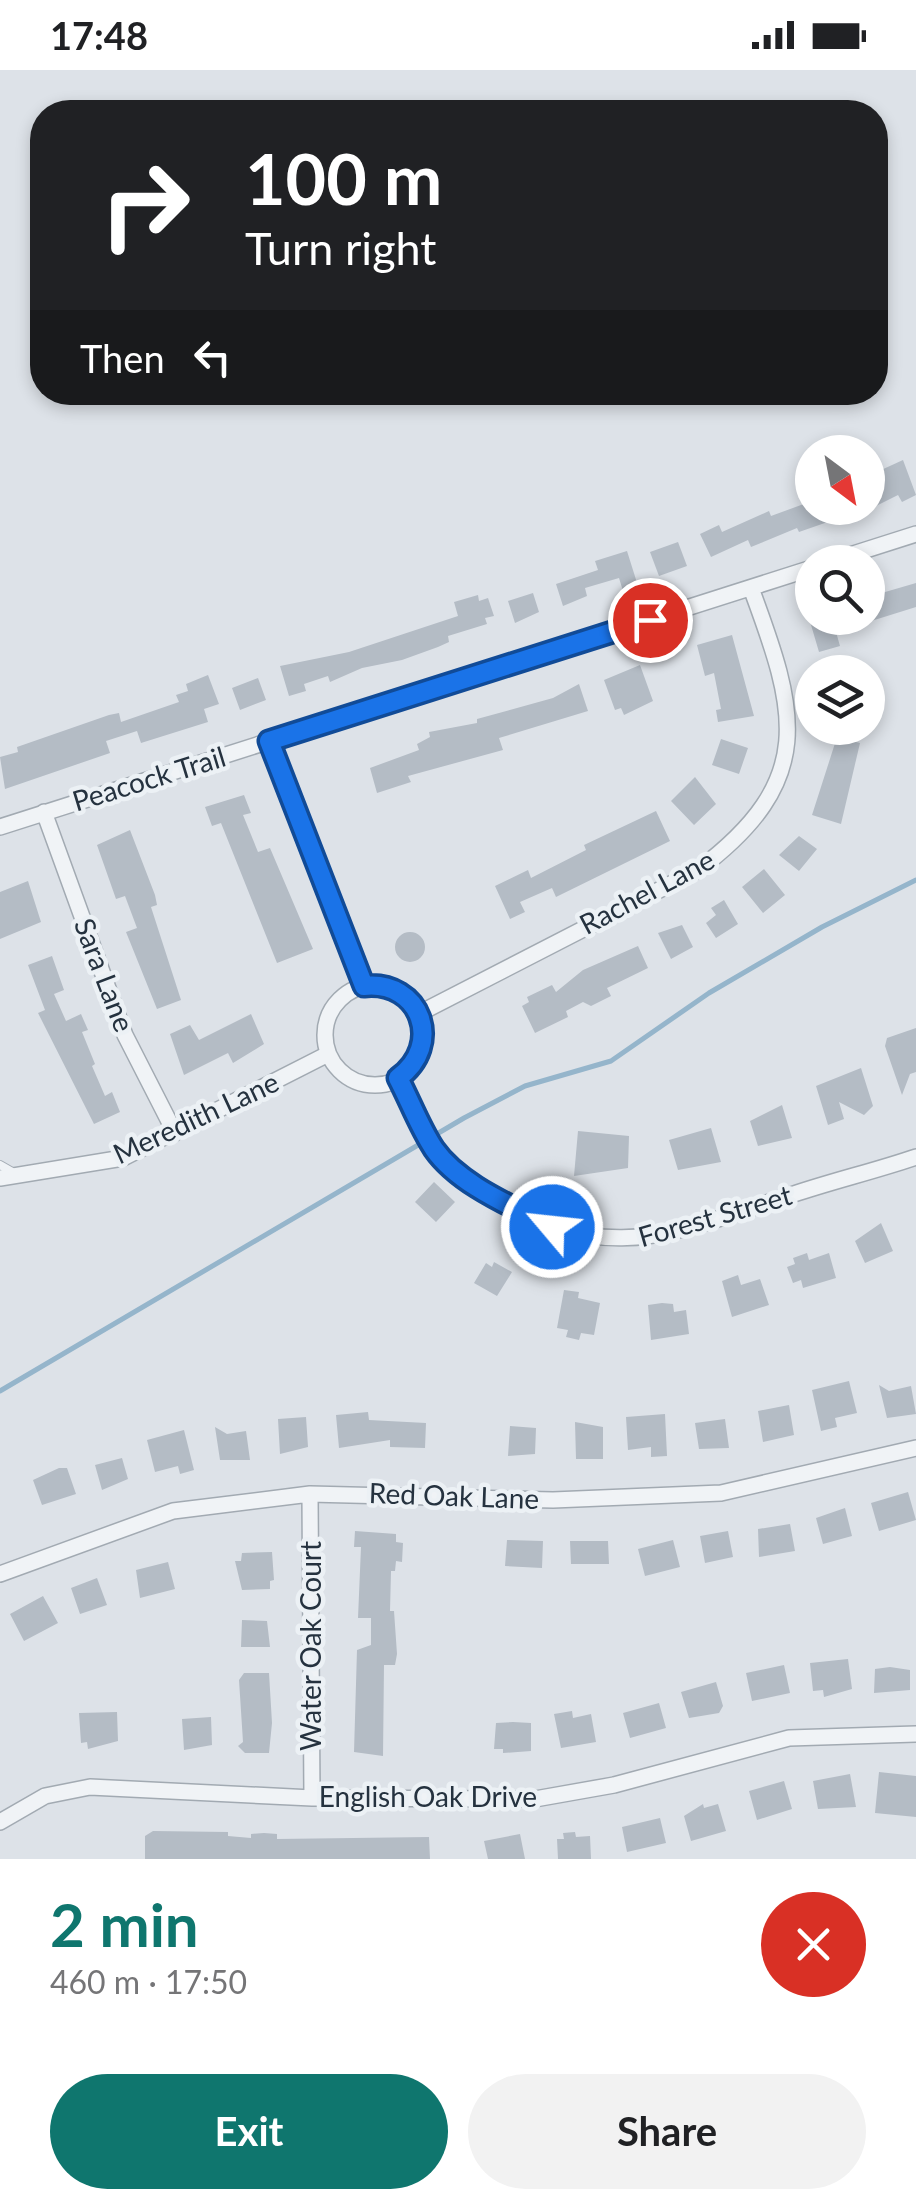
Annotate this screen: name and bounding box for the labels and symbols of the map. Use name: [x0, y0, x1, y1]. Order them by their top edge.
north arrow: [795, 435, 885, 525]
pin: [608, 578, 693, 663]
street label: Peacock Trail: [68, 739, 229, 817]
street label: Rachel Lane: [573, 841, 720, 941]
street label: Sara Lane: [68, 913, 142, 1036]
street label: Meredith Lane: [107, 1064, 284, 1170]
position arrow: [500, 1175, 604, 1279]
street label: Forest Street: [634, 1177, 795, 1253]
street label: Red Oak Lane: [368, 1475, 540, 1515]
street label: Water Oak Court: [293, 1541, 327, 1751]
street label: English Oak Drive: [319, 1779, 537, 1813]

